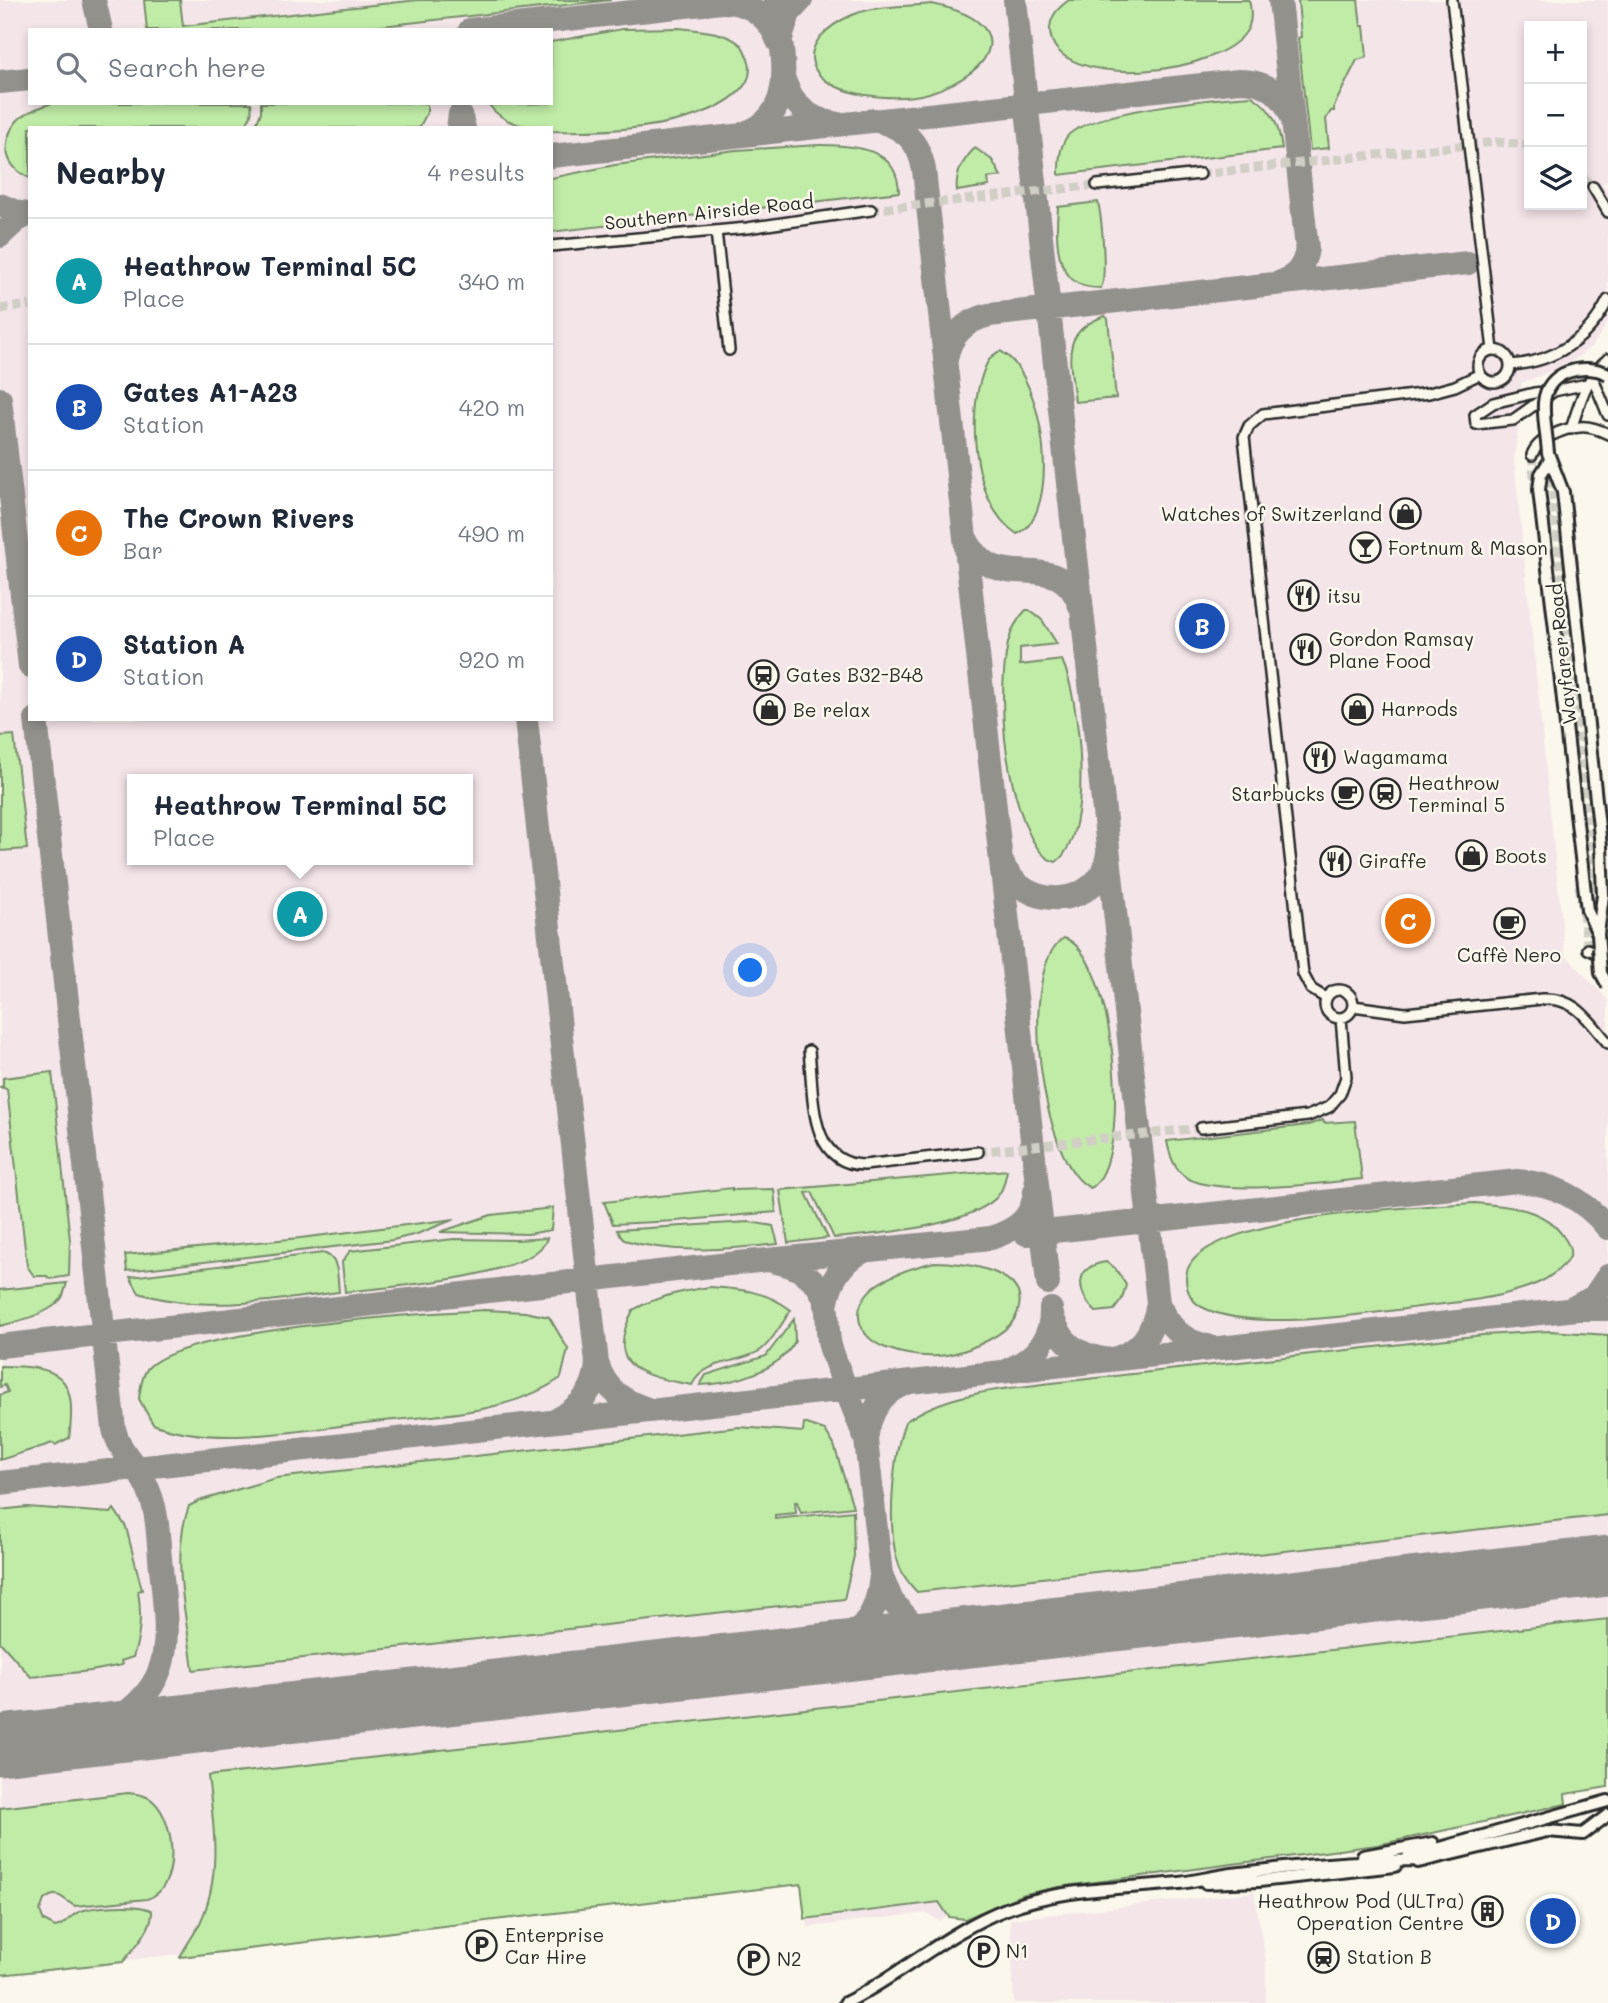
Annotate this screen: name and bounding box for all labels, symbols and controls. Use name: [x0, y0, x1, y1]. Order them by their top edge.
map controls: [1524, 21, 1587, 210]
button: +: [1524, 21, 1587, 84]
search box: [28, 28, 553, 105]
icon: search: [52, 48, 90, 86]
text: Search here: [108, 50, 266, 84]
button: −: [1524, 84, 1587, 147]
button: layers: [1524, 147, 1587, 210]
text: Nearby: [56, 152, 166, 192]
text: 4 results: [428, 157, 525, 187]
street label: Southern Airside Road: [603, 188, 815, 235]
text: Heathrow Terminal 5C: [123, 249, 416, 283]
text: A: [71, 266, 87, 296]
text: 340 m: [458, 266, 525, 296]
text: Place: [123, 283, 185, 313]
text: Gates A1-A23: [123, 375, 297, 409]
text: B: [71, 392, 87, 422]
text: 420 m: [459, 392, 525, 422]
text: Station: [123, 409, 204, 439]
shop icon: Watches of Switzerland: [1388, 497, 1422, 531]
text: The Crown Rivers: [123, 501, 354, 535]
place label: Watches of Switzerland: [1161, 501, 1382, 526]
text: C: [70, 518, 88, 548]
text: 490 m: [458, 518, 525, 548]
bar icon: Fortnum & Mason: [1348, 531, 1382, 565]
text: Bar: [123, 535, 163, 565]
place label: Fortnum & Mason: [1388, 535, 1548, 560]
restaurant icon: itsu: [1287, 579, 1321, 613]
street label: Wayfarer Road: [1542, 582, 1581, 726]
place label: itsu: [1327, 583, 1361, 608]
pin: B: [1179, 600, 1225, 652]
place label: Gordon Ramsay Plane Food: [1329, 626, 1474, 673]
text: Station A: [123, 627, 245, 661]
restaurant icon: Gordon Ramsay Plane Food: [1289, 633, 1323, 667]
text: D: [71, 644, 87, 674]
text: 920 m: [459, 644, 525, 674]
station icon: Gates B32-B48: [746, 658, 780, 692]
text: Station: [123, 661, 204, 691]
place label: Gates B32-B48: [786, 662, 923, 687]
shop icon: Harrods: [1341, 692, 1375, 726]
shop icon: Be relax: [753, 693, 787, 727]
place label: Harrods: [1381, 696, 1458, 721]
place label: Be relax: [793, 697, 870, 722]
restaurant icon: Wagamama: [1303, 740, 1337, 774]
place label: Wagamama: [1343, 744, 1448, 769]
place label: Heathrow Terminal 5: [1408, 770, 1505, 817]
popup: [127, 774, 473, 865]
cafe icon: Starbucks: [1331, 777, 1365, 811]
station icon: Heathrow Terminal 5: [1368, 777, 1402, 811]
place label: Starbucks: [1232, 781, 1325, 806]
text: Heathrow Terminal 5C: [153, 788, 447, 822]
text: Place: [153, 822, 215, 852]
shop icon: Boots: [1455, 839, 1489, 873]
place label: Boots: [1495, 843, 1547, 868]
restaurant icon: Giraffe: [1319, 844, 1353, 878]
place label: Giraffe: [1359, 848, 1427, 873]
pin: A: [277, 888, 323, 940]
pin: C: [1385, 895, 1431, 947]
cafe icon: Caffè Nero: [1492, 907, 1526, 941]
place label: Caffè Nero: [1457, 942, 1561, 967]
your location: [733, 953, 767, 987]
place label: Heathrow Pod (ULTra) Operation Centre: [1258, 1888, 1464, 1935]
building icon: Heathrow Pod (ULTra) Operation Centre: [1470, 1895, 1504, 1929]
pin: D: [1530, 1895, 1576, 1947]
place label: Enterprise Car Hire: [505, 1922, 604, 1969]
parking icon: Enterprise Car Hire: [465, 1929, 499, 1963]
parking icon: N1: [966, 1934, 1000, 1968]
place label: N1: [1006, 1938, 1029, 1963]
station icon: Station B: [1307, 1940, 1341, 1974]
parking icon: N2: [737, 1942, 771, 1976]
place label: Station B: [1347, 1944, 1432, 1969]
place label: N2: [777, 1946, 802, 1971]

